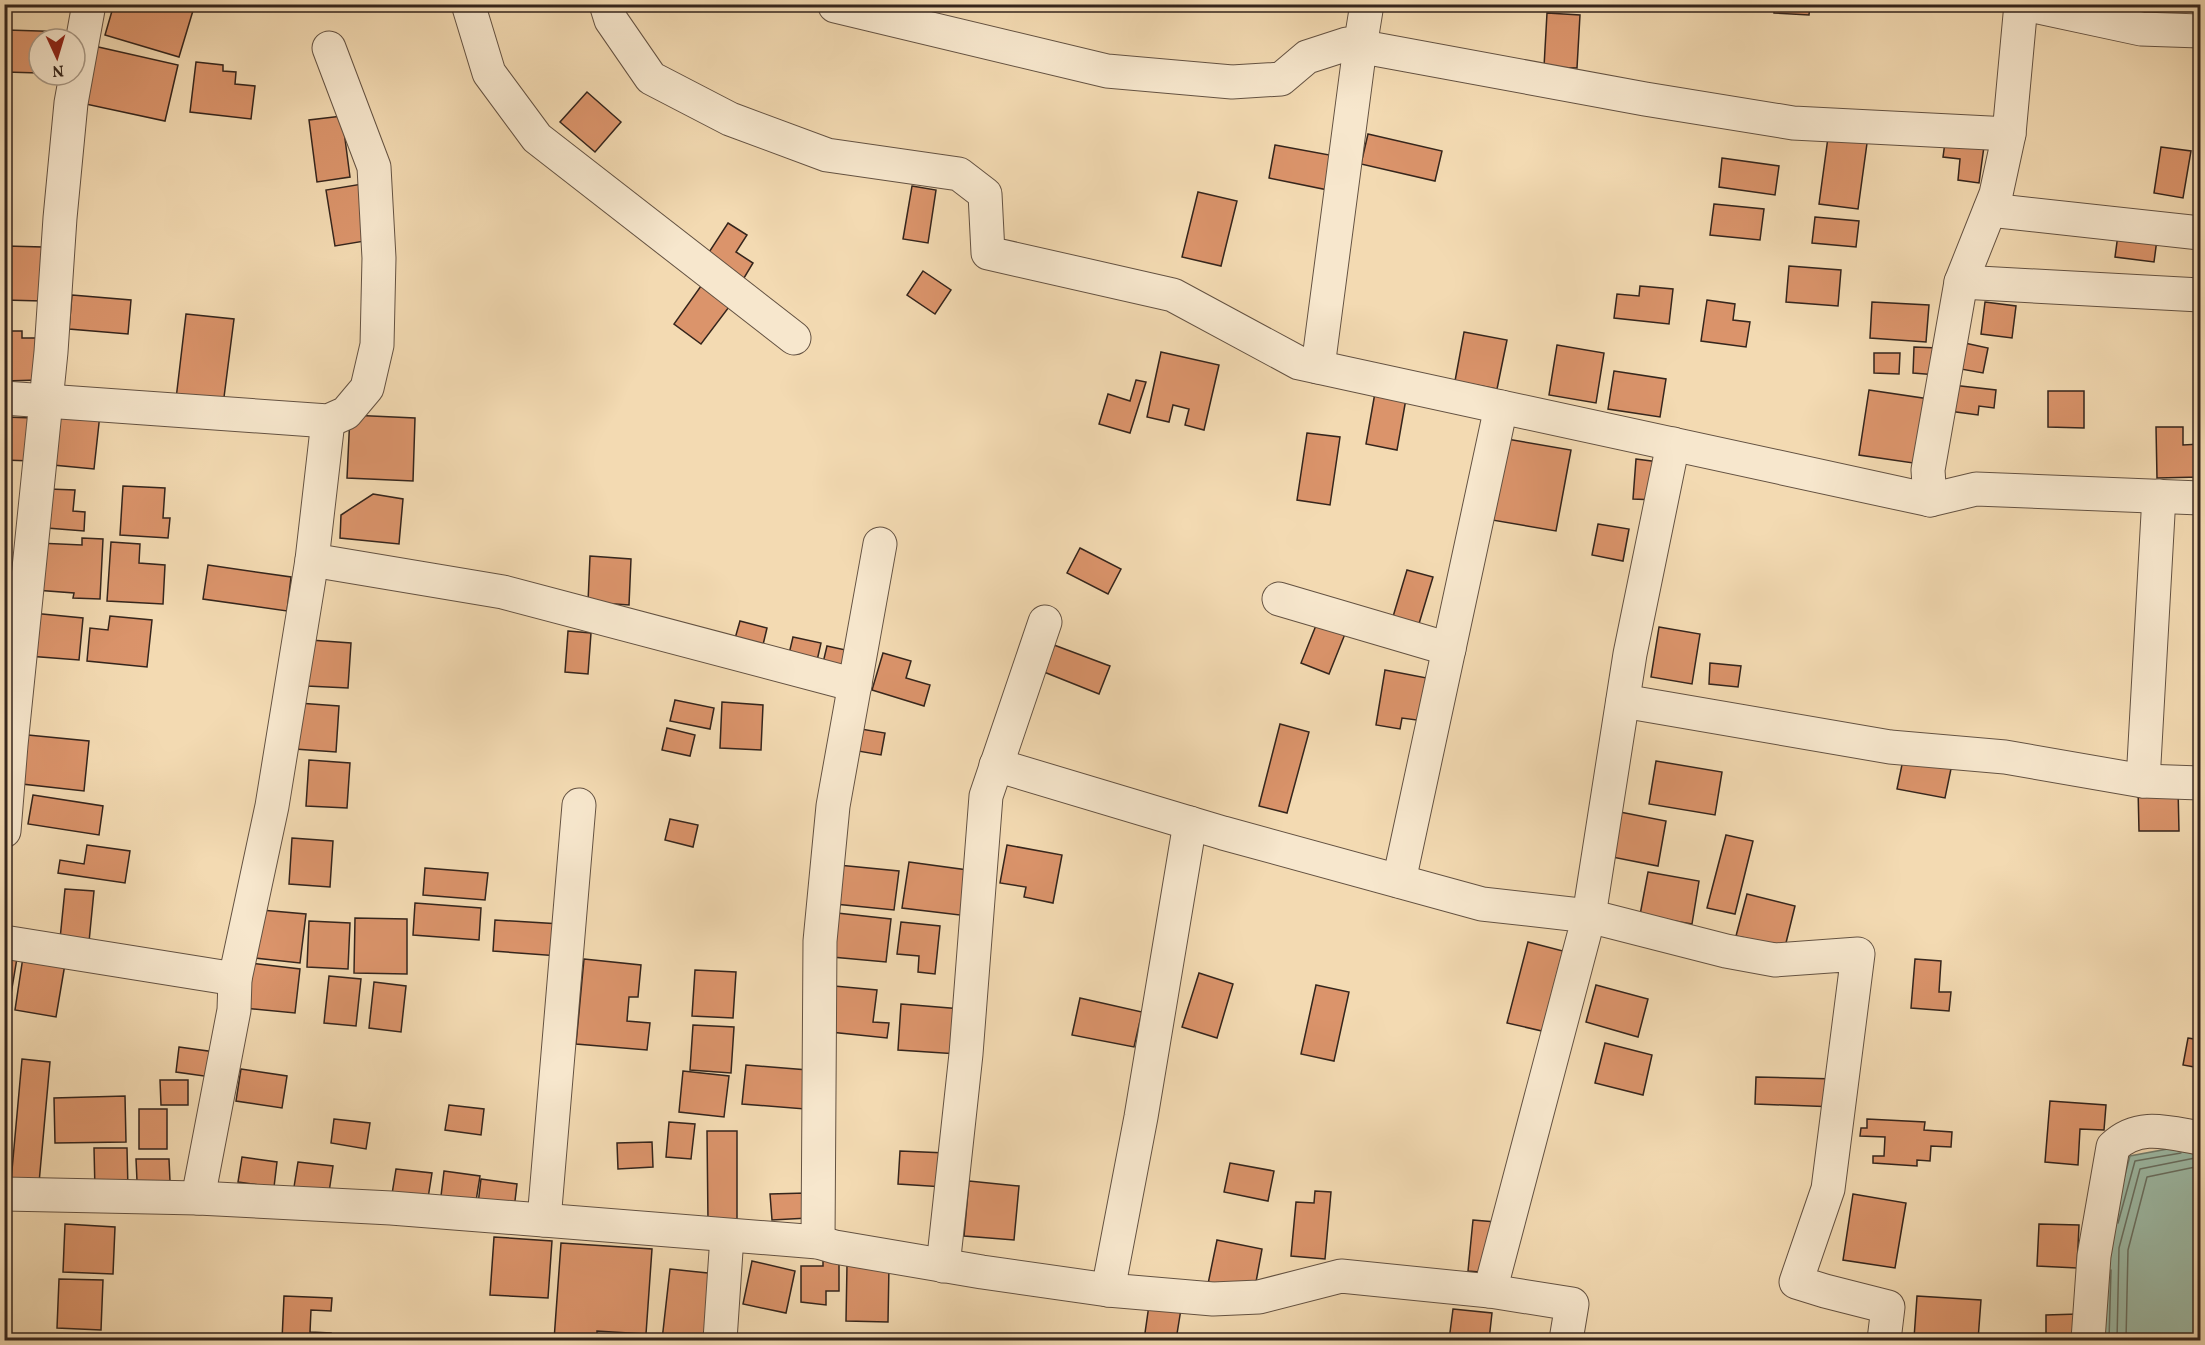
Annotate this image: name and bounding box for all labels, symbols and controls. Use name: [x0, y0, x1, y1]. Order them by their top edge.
north arrow: [27, 27, 87, 87]
text: N: [51, 59, 64, 81]

